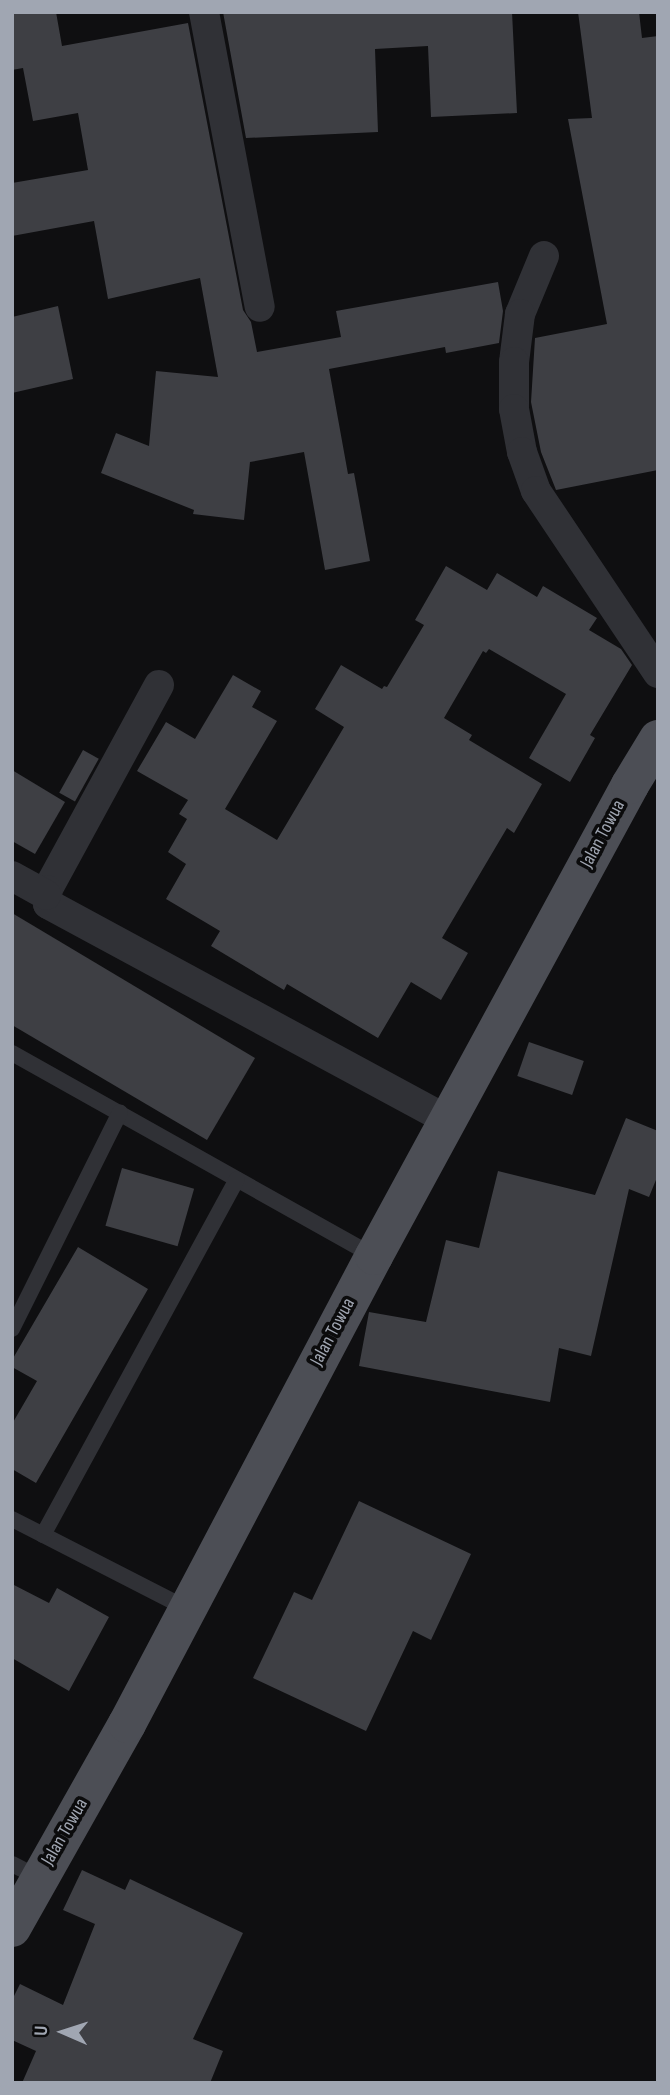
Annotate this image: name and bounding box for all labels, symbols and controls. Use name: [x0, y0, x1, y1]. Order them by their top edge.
street label: Jalan Towua: [576, 796, 630, 872]
street label: Jalan Towua: [306, 1294, 360, 1370]
street label: Jalan Towua: [37, 1795, 93, 1869]
north arrow: [28, 1997, 98, 2067]
text: U: [30, 2025, 53, 2036]

